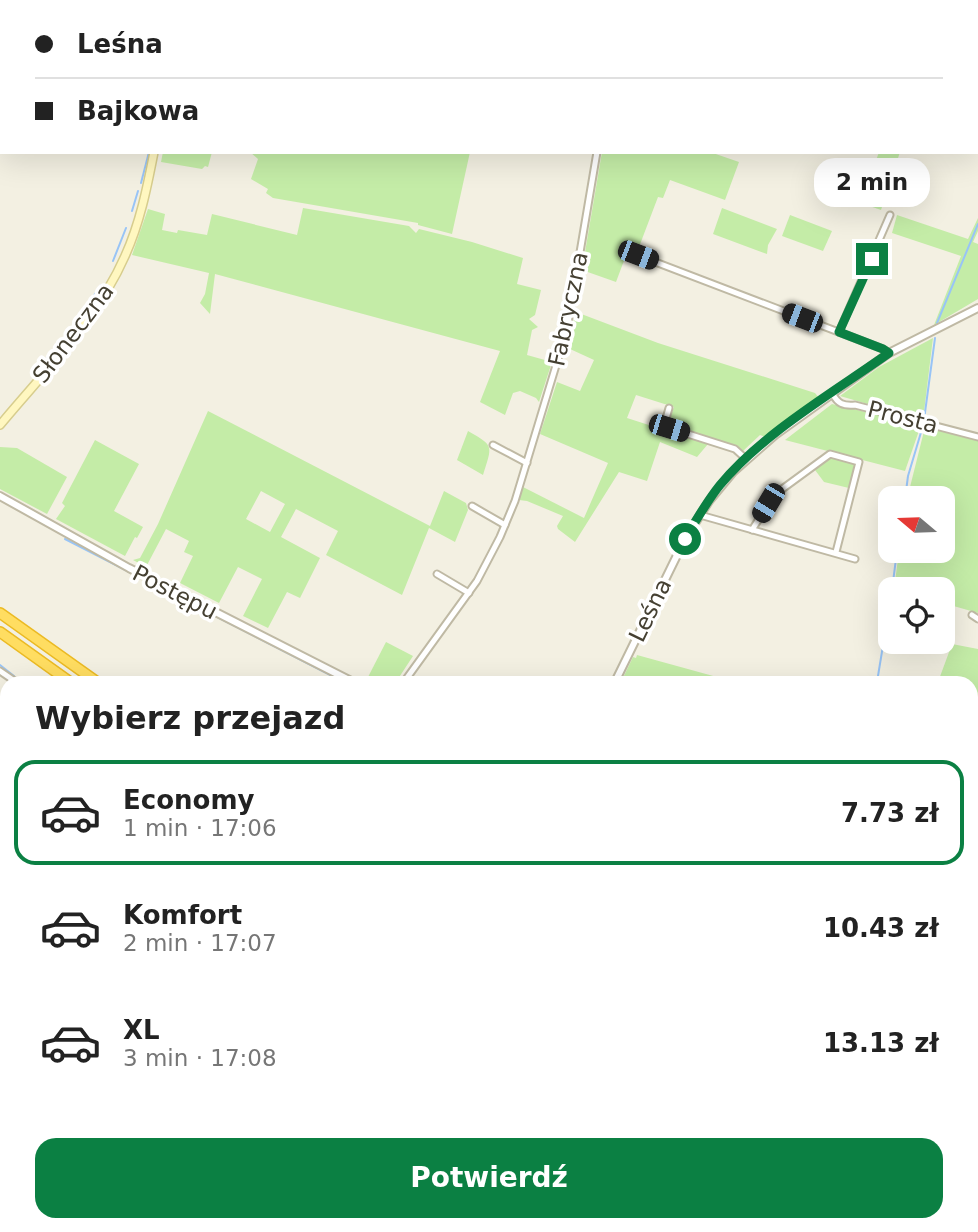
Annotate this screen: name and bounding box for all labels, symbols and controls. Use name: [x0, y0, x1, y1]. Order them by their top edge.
text: Leśna: [77, 29, 163, 59]
text: Bajkowa: [77, 96, 199, 126]
callout: 2 min: [814, 158, 930, 206]
text: 2 min: [836, 169, 908, 195]
car: [615, 238, 662, 272]
route end: [856, 243, 888, 275]
street label: Fabryczna: [543, 249, 593, 369]
street label: Słoneczna: [27, 278, 119, 388]
car: [779, 301, 826, 335]
street label: Prosta: [865, 396, 941, 438]
car: [646, 412, 693, 444]
car: [749, 480, 788, 526]
north arrow: [878, 486, 956, 564]
map controls: [878, 486, 955, 654]
route start: [669, 523, 701, 555]
street label: Postępu: [128, 560, 222, 624]
street label: Leśna: [624, 574, 676, 646]
button: locate: [878, 577, 955, 654]
text: Wybierz przejazd: [35, 699, 345, 737]
icon: car: [39, 781, 102, 844]
text: Economy: [123, 785, 254, 815]
text: 7.73 zł: [841, 798, 939, 828]
text: 1 min · 17:06: [123, 815, 277, 841]
icon: car: [39, 896, 102, 959]
text: Komfort: [123, 900, 242, 930]
text: 10.43 zł: [823, 913, 939, 943]
text: 2 min · 17:07: [123, 930, 277, 956]
icon: car: [39, 1011, 102, 1074]
text: XL: [123, 1015, 160, 1045]
text: 13.13 zł: [823, 1028, 939, 1058]
text: 3 min · 17:08: [123, 1045, 277, 1071]
button: Potwierdź: [35, 1138, 943, 1218]

